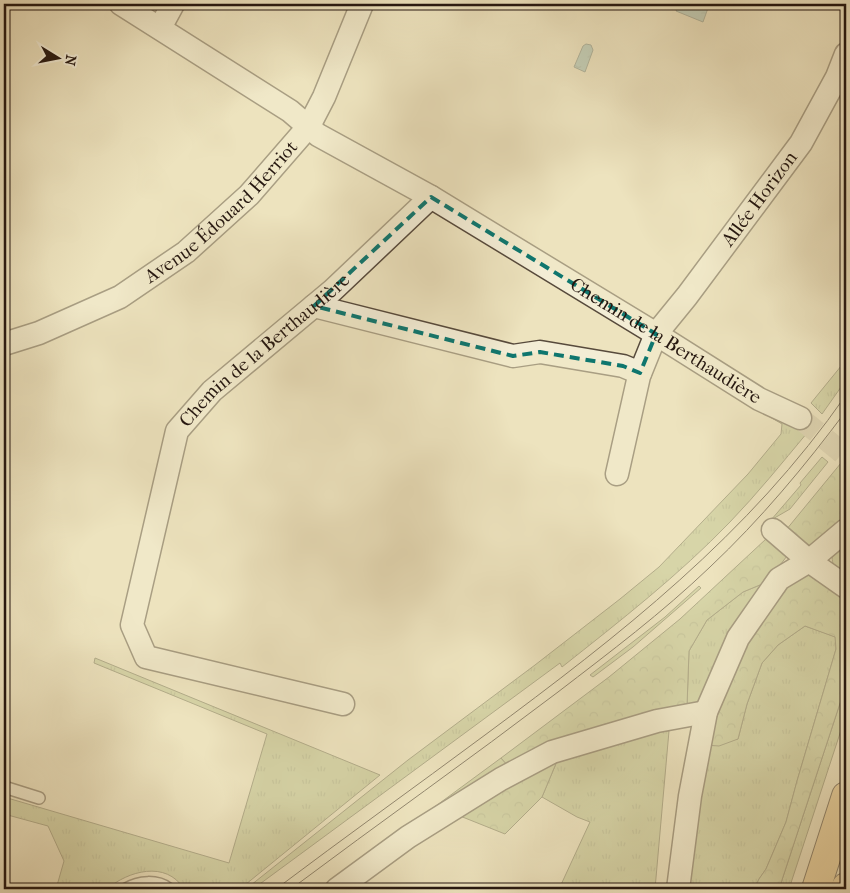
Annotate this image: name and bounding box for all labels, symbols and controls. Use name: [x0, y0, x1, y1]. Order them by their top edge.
north arrow: [32, 32, 82, 82]
text: N: [61, 53, 80, 67]
street label: Avenue Édouard Herriot: [140, 136, 302, 289]
street label: Allée Horizon: [716, 147, 802, 251]
street label: Chemin de la Berthaudière: [175, 269, 354, 431]
street label: Chemin de la Berthaudière: [566, 273, 765, 408]

